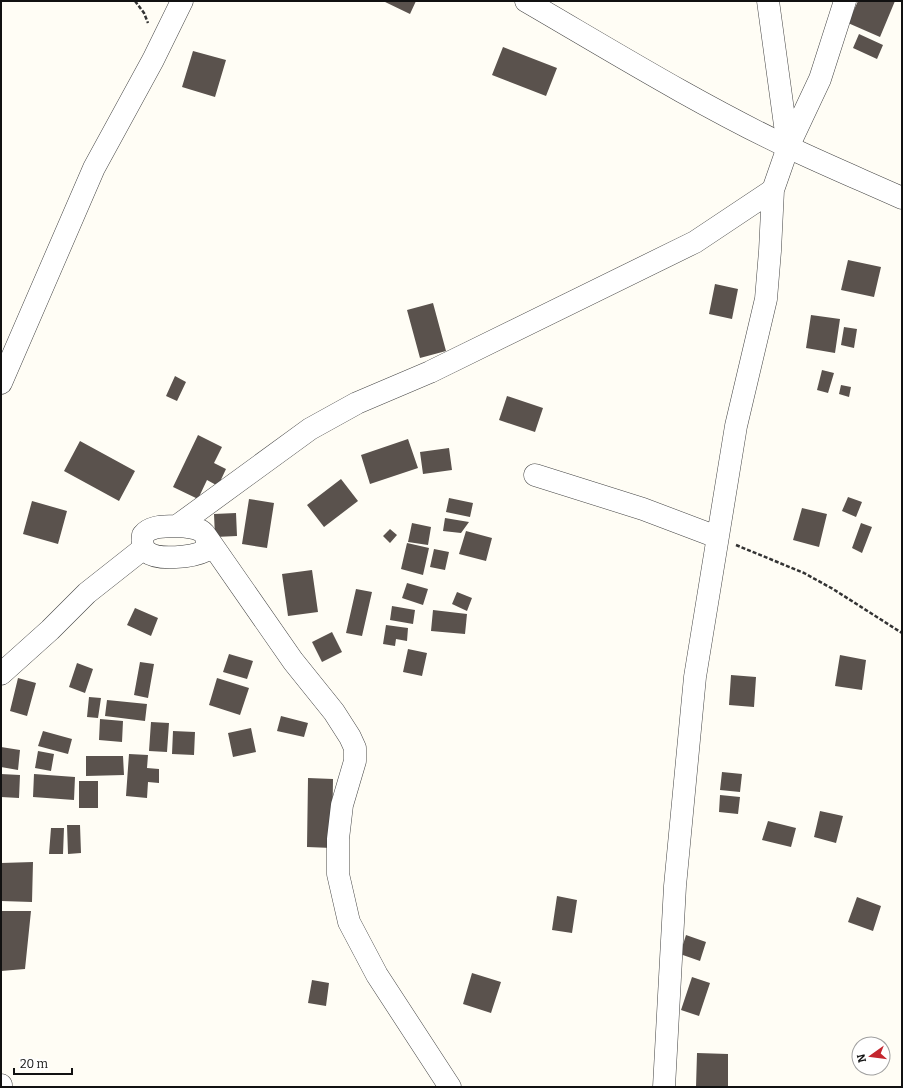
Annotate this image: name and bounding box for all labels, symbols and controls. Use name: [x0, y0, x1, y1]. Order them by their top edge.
north arrow: [851, 1036, 891, 1076]
scale bar: [14, 1050, 72, 1076]
text: N: [854, 1052, 869, 1064]
text: 20 m: [20, 1057, 49, 1071]

